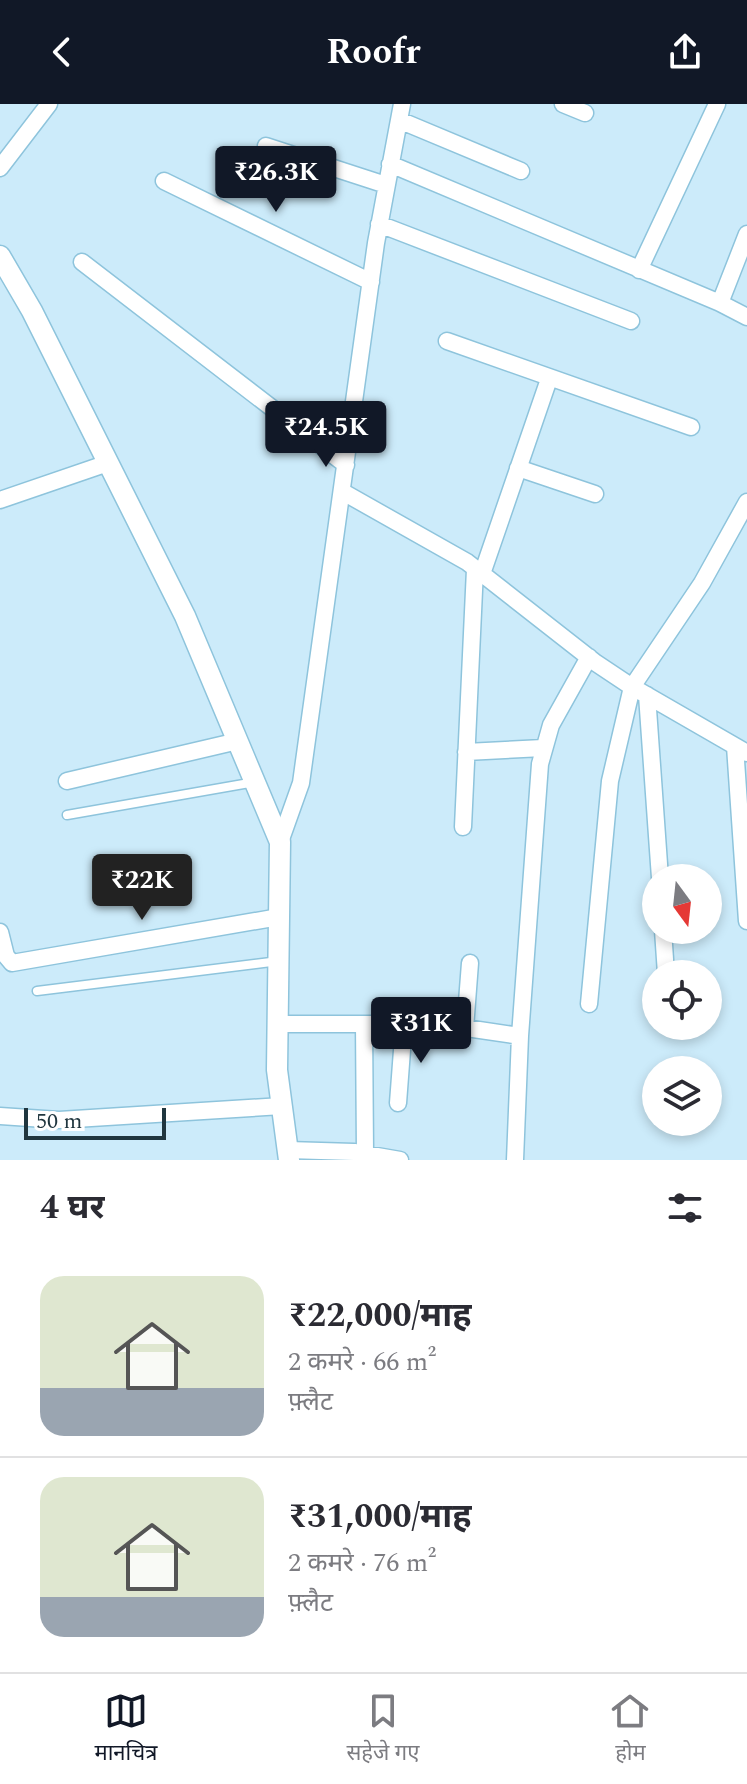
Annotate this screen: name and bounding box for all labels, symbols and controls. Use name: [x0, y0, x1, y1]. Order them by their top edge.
text: Roofr: [326, 25, 421, 80]
icon: back: [40, 30, 84, 74]
icon: share: [663, 30, 707, 74]
pin: ₹26.3K: [211, 146, 341, 214]
text: ₹26.3K: [233, 152, 319, 192]
pin: ₹24.5K: [261, 401, 391, 469]
text: ₹24.5K: [283, 407, 369, 447]
pin: ₹22K: [95, 854, 189, 922]
text: ₹22K: [110, 860, 174, 900]
north arrow: [642, 864, 722, 944]
map controls: [642, 864, 722, 1136]
button: locate: [642, 960, 722, 1040]
pin: ₹31K: [374, 997, 468, 1065]
text: ₹31K: [389, 1003, 453, 1043]
button: layers: [642, 1056, 722, 1136]
scale bar: [24, 1104, 166, 1140]
text: 50 m: [36, 1105, 82, 1138]
text: 4 घर: [40, 1182, 105, 1234]
icon: filters: [663, 1186, 707, 1230]
text: ₹22,000/माह: [288, 1290, 471, 1342]
icon: home: [104, 1308, 200, 1404]
text: 2 कमरे · 66 m²: [288, 1342, 436, 1382]
text: फ़्लैट: [288, 1382, 333, 1422]
text: ₹31,000/माह: [288, 1491, 471, 1543]
icon: home: [104, 1509, 200, 1605]
text: 2 कमरे · 76 m²: [288, 1543, 436, 1583]
text: फ़्लैट: [288, 1583, 333, 1623]
tab: मानचित्र: [95, 1689, 157, 1770]
tab: सहेजे गए: [346, 1689, 419, 1770]
tab: होम: [608, 1689, 652, 1770]

